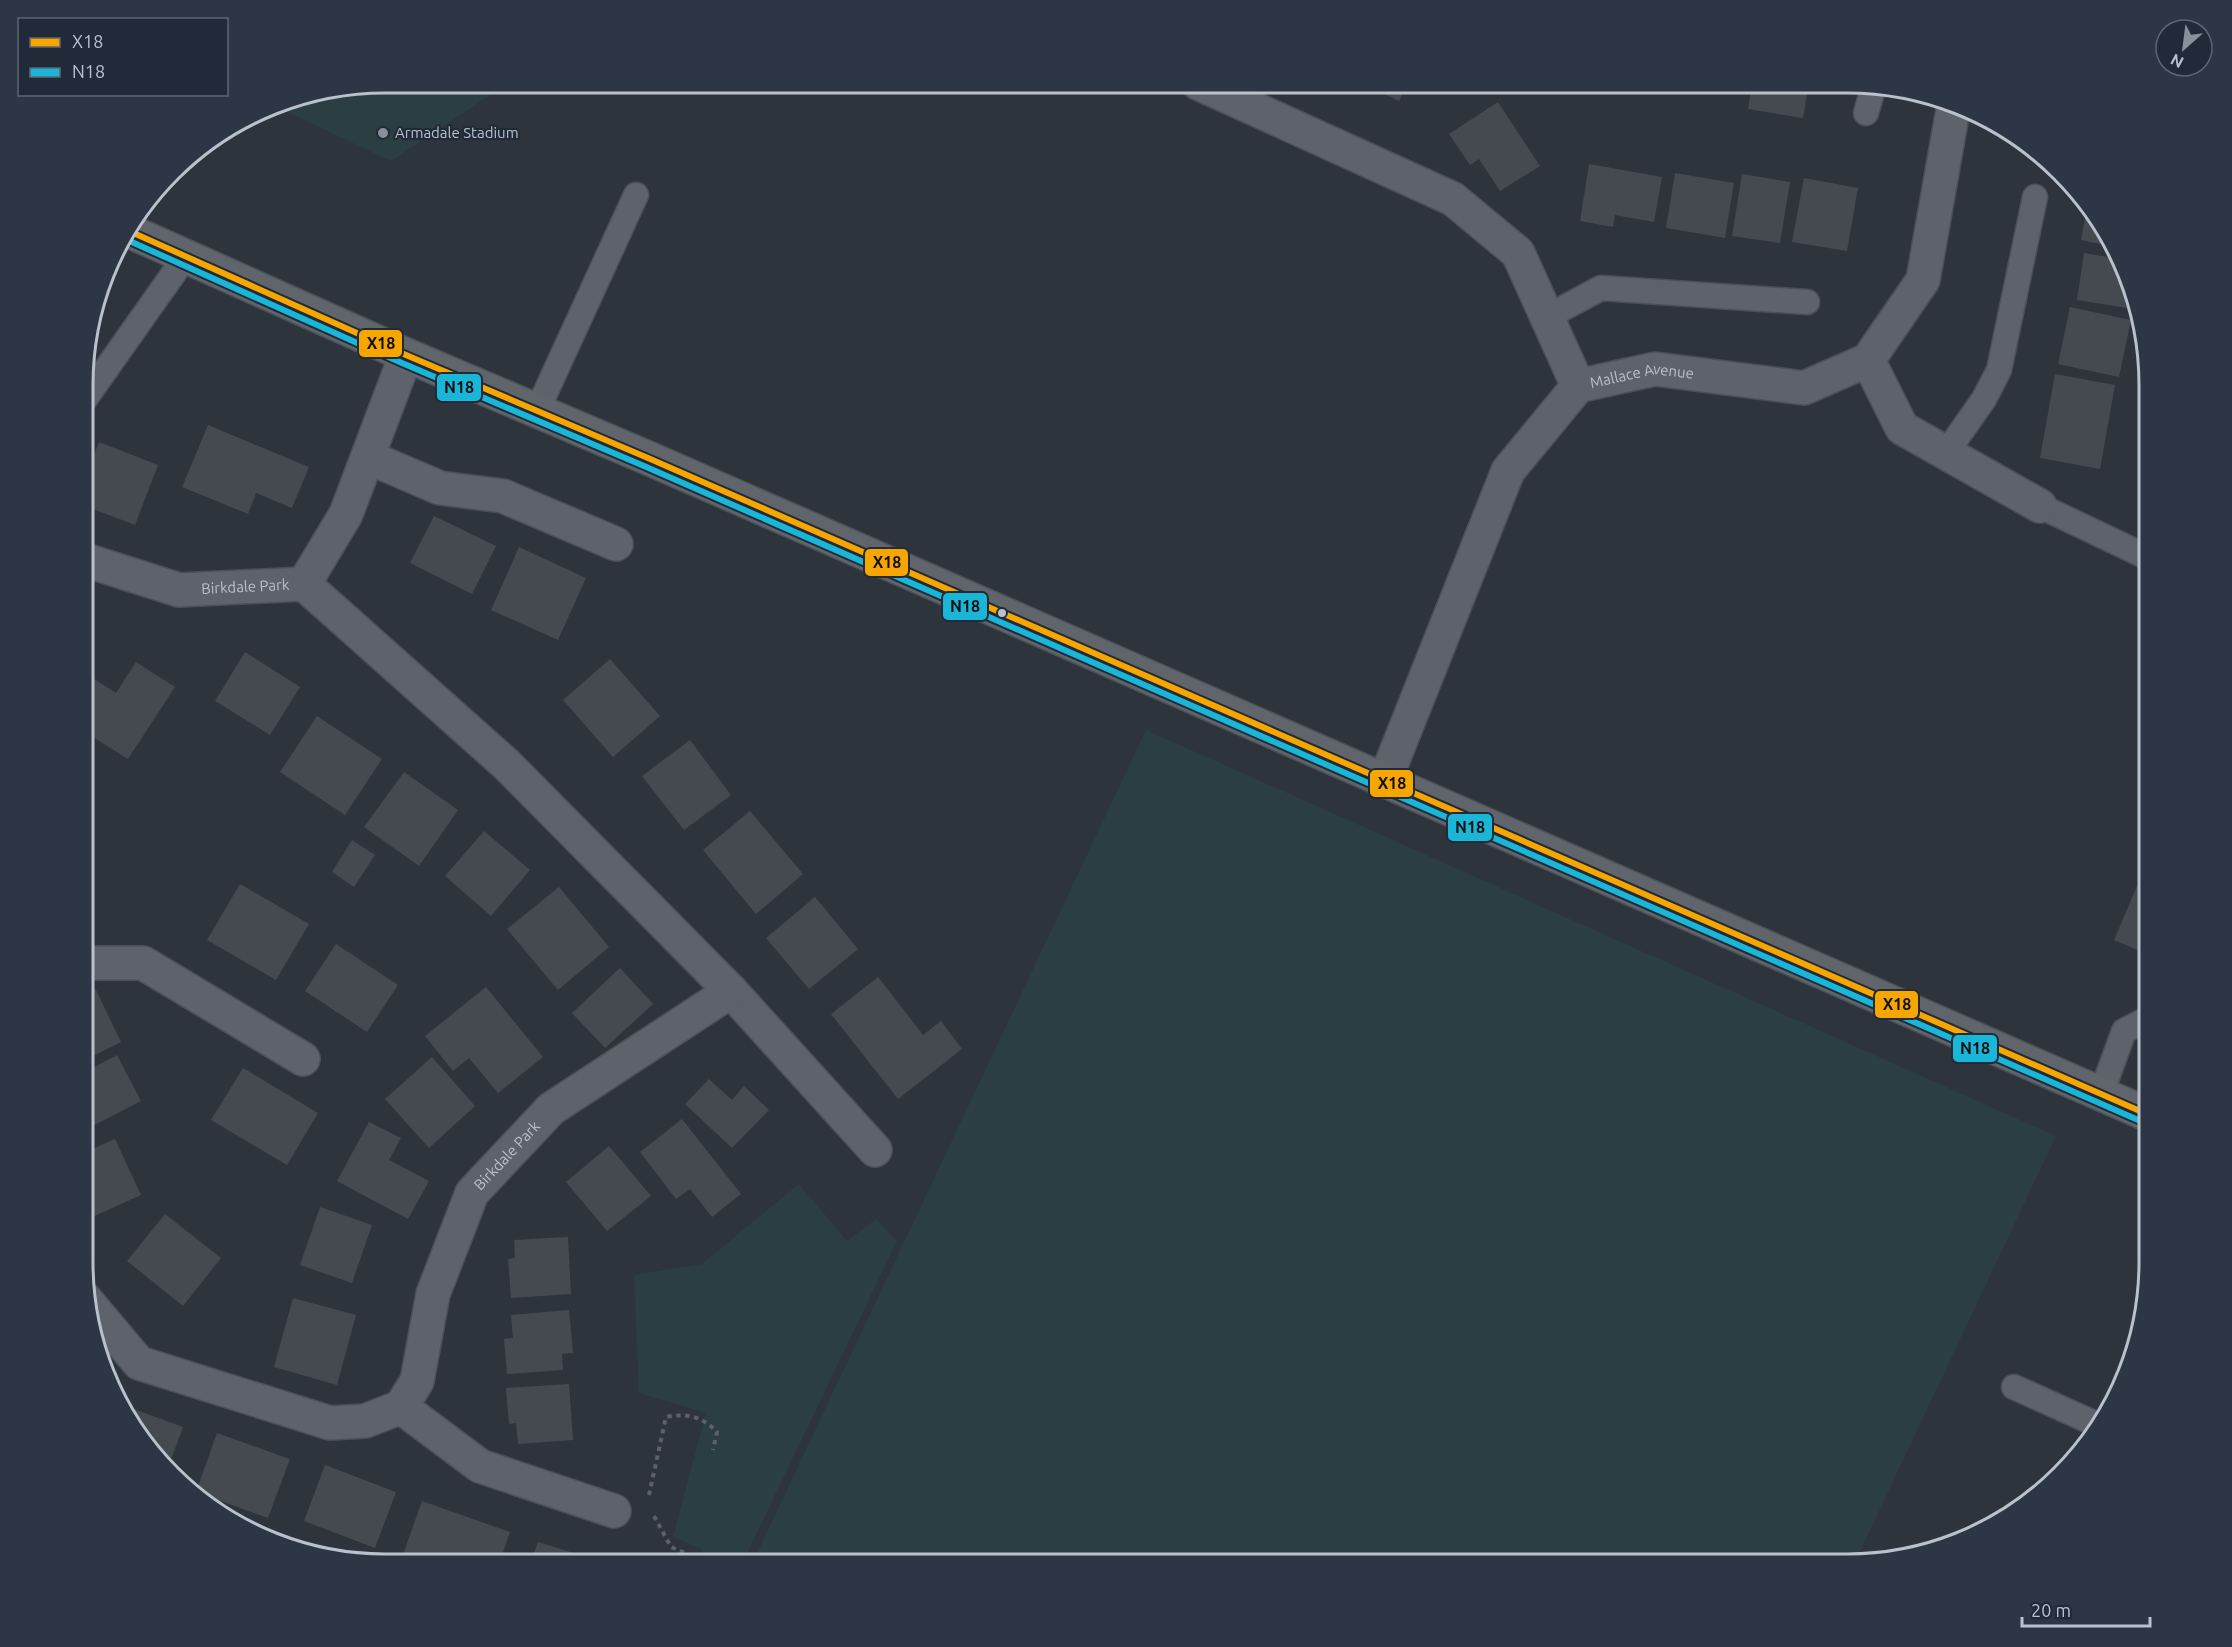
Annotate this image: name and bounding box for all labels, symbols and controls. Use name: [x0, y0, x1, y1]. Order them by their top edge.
legend: [18, 18, 228, 96]
north arrow: [2154, 18, 2214, 78]
text: X18: [72, 31, 103, 51]
text: N: [2167, 50, 2186, 72]
text: N18: [72, 61, 105, 81]
place label: Armadale Stadium: [395, 124, 519, 141]
marker: Armadale Stadium: [376, 126, 390, 140]
line badge: X18: [358, 329, 403, 358]
text: X18: [367, 334, 395, 352]
street label: Mallace Avenue: [1588, 360, 1695, 391]
line badge: N18: [436, 373, 482, 402]
text: N18: [444, 378, 474, 396]
line badge: X18: [864, 548, 909, 577]
text: X18: [873, 553, 901, 571]
street label: Birkdale Park: [201, 576, 290, 597]
line badge: N18: [942, 592, 988, 621]
text: N18: [950, 597, 980, 615]
unlabelled marker: [996, 607, 1008, 619]
line badge: X18: [1369, 769, 1414, 798]
text: X18: [1378, 774, 1406, 792]
line badge: N18: [1447, 813, 1493, 842]
text: N18: [1455, 818, 1485, 836]
line badge: X18: [1874, 990, 1919, 1019]
text: X18: [1883, 995, 1911, 1013]
line badge: N18: [1952, 1034, 1998, 1063]
text: N18: [1960, 1039, 1990, 1057]
street label: Birkdale Park: [470, 1117, 543, 1193]
scale bar: [2022, 1590, 2150, 1628]
text: 20 m: [2031, 1600, 2071, 1620]

